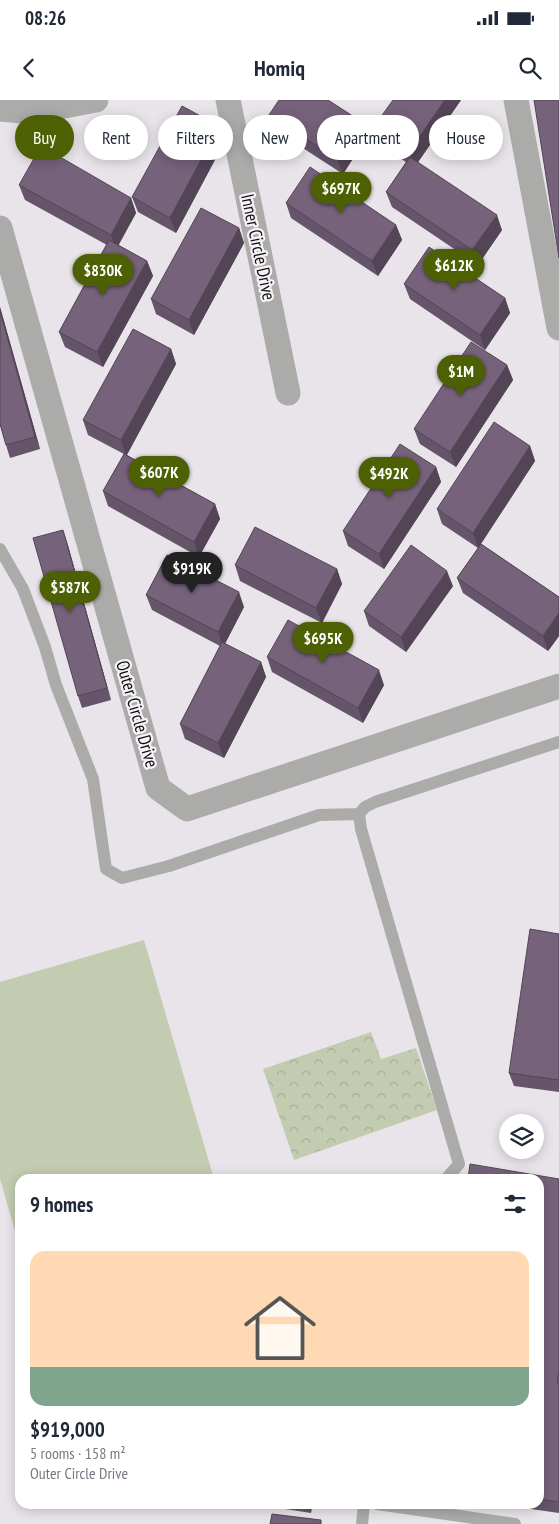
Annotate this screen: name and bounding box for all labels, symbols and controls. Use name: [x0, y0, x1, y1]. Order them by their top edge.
text: 08:26: [25, 6, 66, 30]
icon: back: [15, 54, 43, 82]
text: Homiq: [254, 54, 305, 82]
icon: search: [516, 54, 544, 82]
chip: Buy: [15, 115, 74, 160]
chip: Rent: [84, 115, 148, 160]
chip: Filters: [158, 115, 233, 160]
chip: New: [243, 115, 307, 160]
chip: Apartment: [317, 115, 419, 160]
chip: House: [429, 115, 503, 160]
pin: $697K: [306, 172, 376, 214]
text: $697K: [322, 178, 360, 198]
street label: Inner Circle Drive: [236, 192, 281, 302]
pin: $612K: [419, 248, 489, 291]
pin: $830K: [68, 254, 138, 296]
text: $612K: [435, 255, 473, 275]
text: $830K: [84, 260, 122, 280]
pin: $1M: [437, 354, 485, 397]
text: $1M: [448, 361, 474, 381]
pin: $607K: [124, 456, 194, 498]
pin: $492K: [354, 456, 424, 499]
text: $607K: [140, 462, 178, 482]
text: $492K: [370, 463, 408, 483]
pin: $919K: [157, 552, 227, 594]
text: $919K: [173, 558, 211, 578]
pin: $587K: [35, 570, 105, 613]
text: $587K: [51, 577, 89, 597]
pin: $695K: [288, 622, 358, 664]
text: $695K: [304, 628, 342, 648]
street label: Outer Circle Drive: [111, 658, 164, 770]
map controls: [499, 1114, 544, 1159]
button: layers: [499, 1114, 544, 1159]
icon: filters: [501, 1190, 529, 1218]
text: 9 homes: [30, 1191, 93, 1218]
icon: home: [235, 1283, 325, 1373]
text: $919,000: [30, 1416, 105, 1443]
text: 5 rooms · 158 m²: [30, 1443, 126, 1463]
text: Outer Circle Drive: [30, 1463, 128, 1483]

